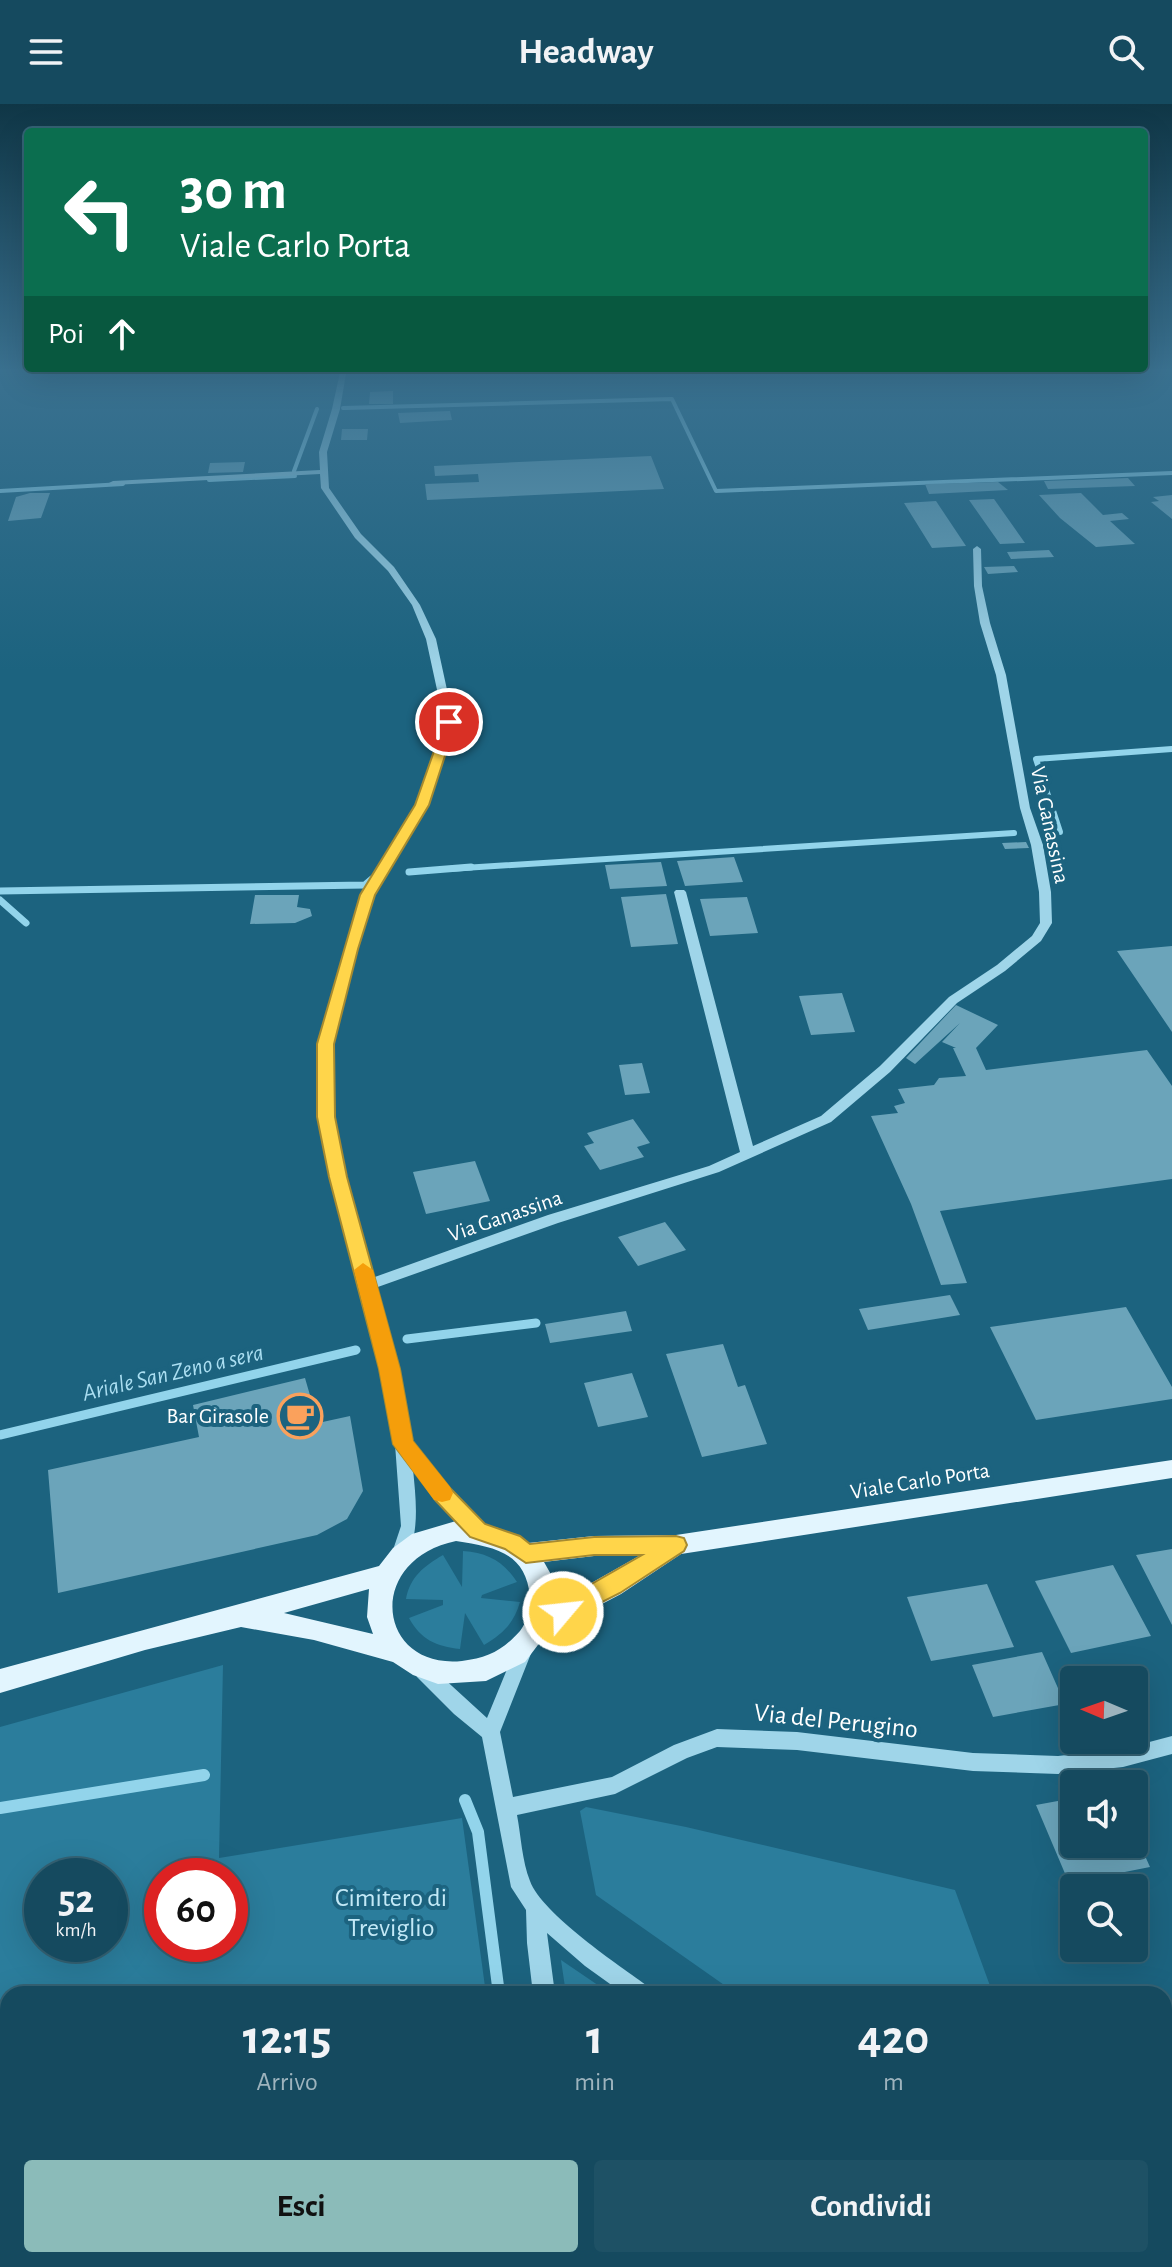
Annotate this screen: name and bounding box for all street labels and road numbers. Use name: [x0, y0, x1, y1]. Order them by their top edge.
street label: Via Ganassina: [1027, 764, 1073, 886]
street label: Via Ganassina: [445, 1186, 565, 1246]
street label: Viale Carlo Porta: [849, 1459, 991, 1503]
street label: Via del Perugino: [753, 1699, 919, 1743]

